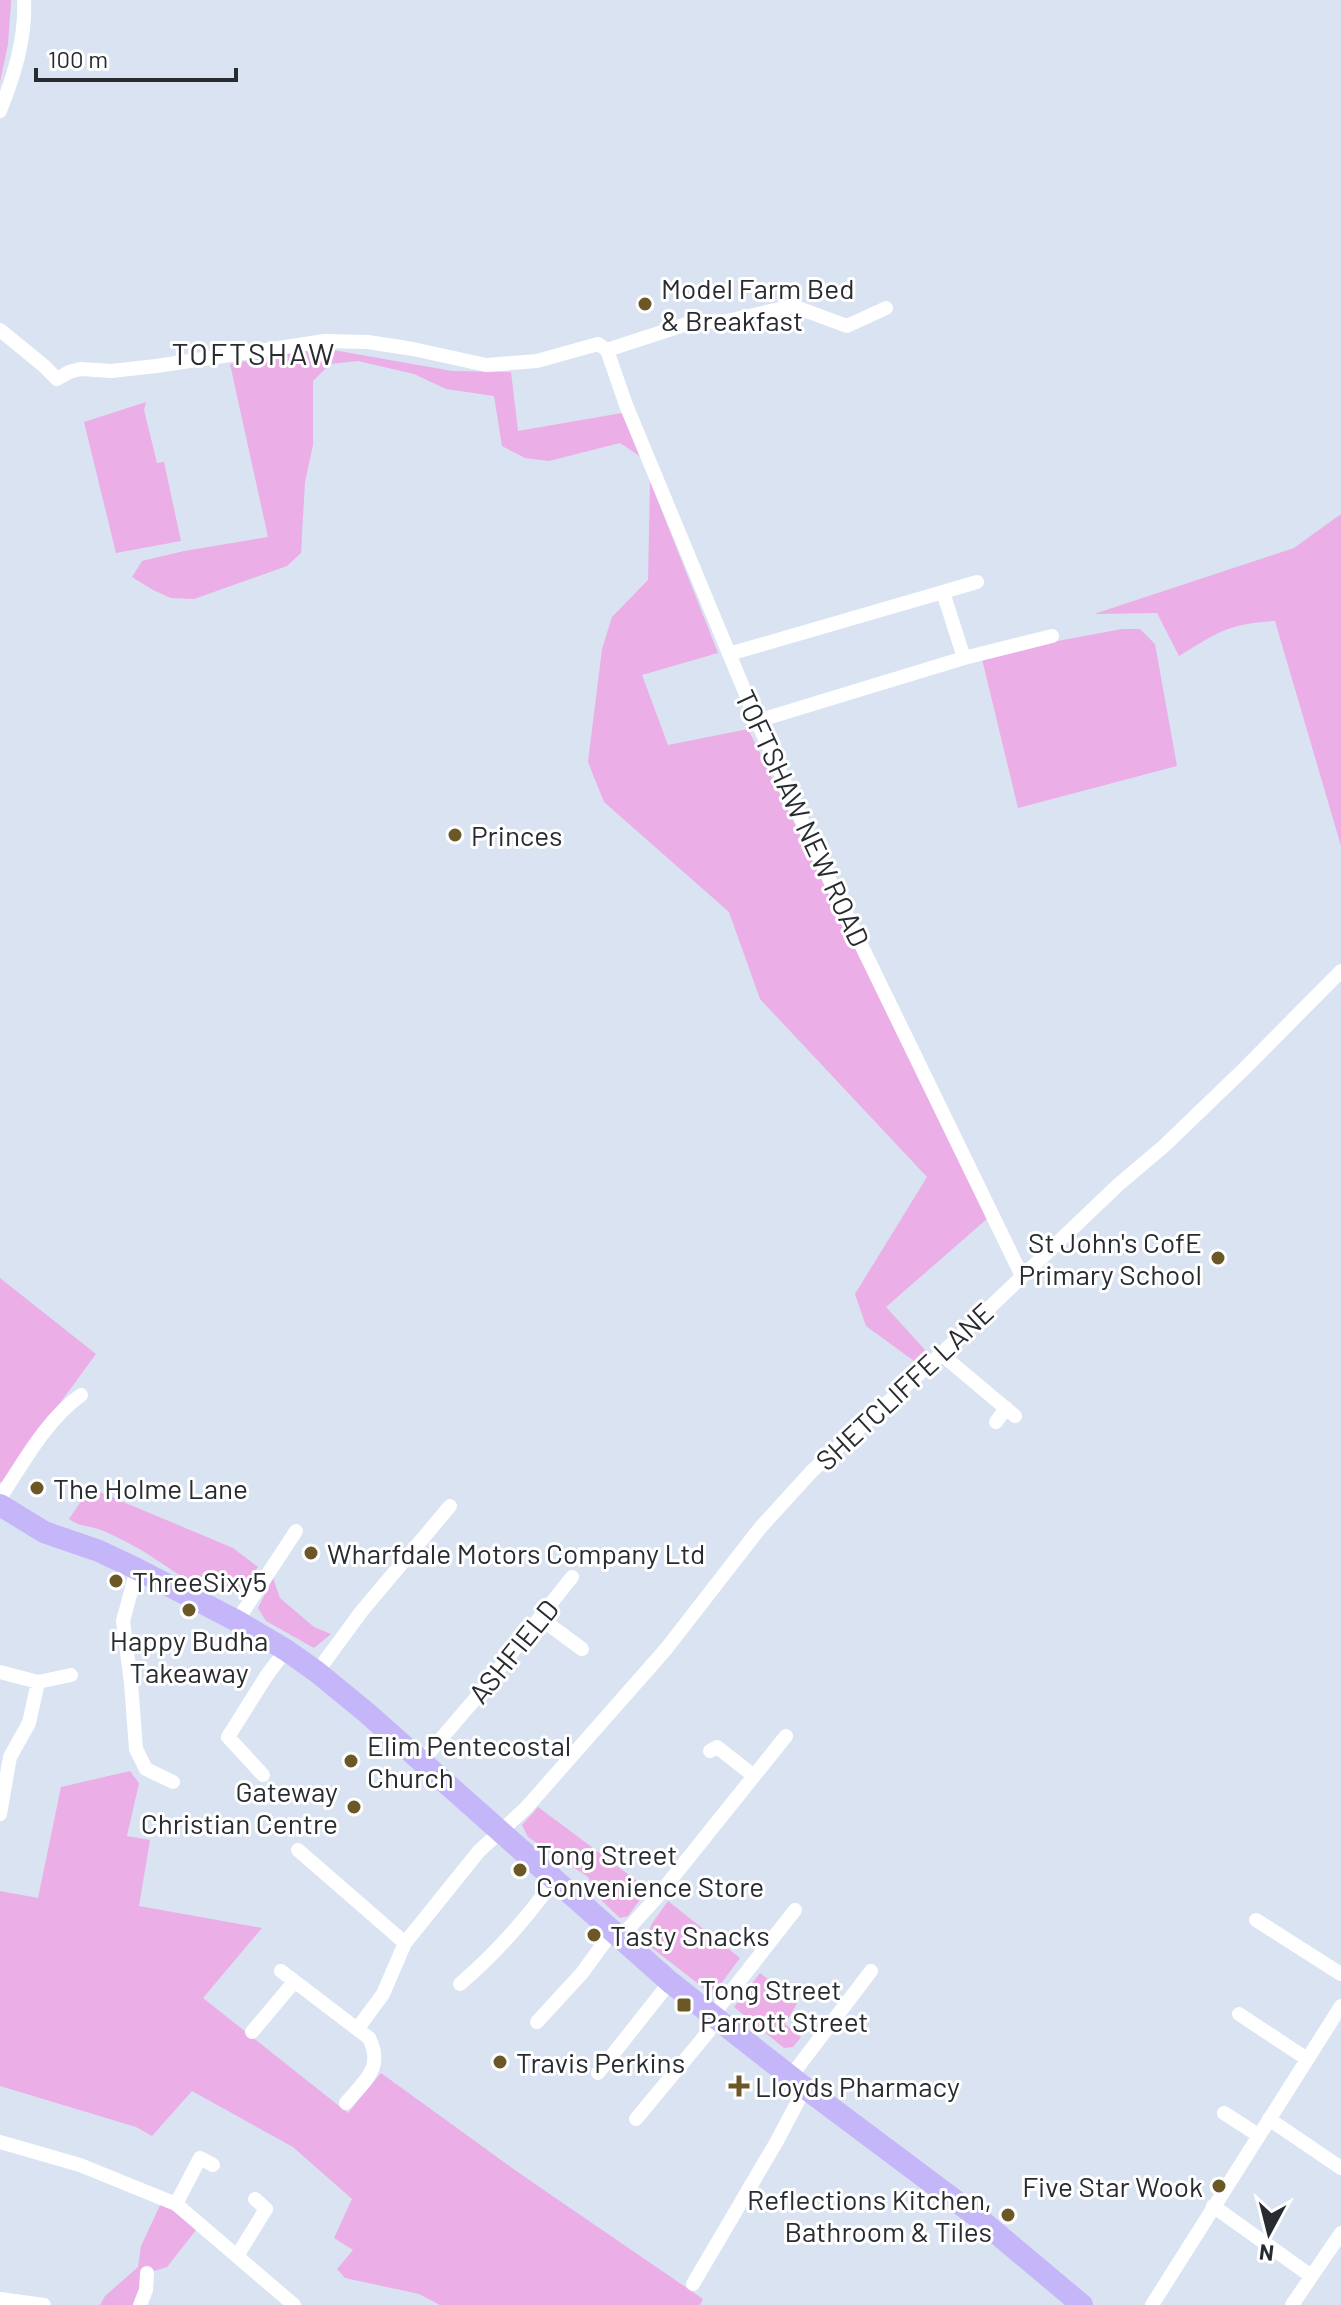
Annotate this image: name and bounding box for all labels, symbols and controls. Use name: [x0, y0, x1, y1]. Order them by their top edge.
scale bar: [36, 32, 236, 82]
text: 100 m: [48, 44, 108, 73]
place label: Model Farm Bed & Breakfast: [661, 271, 855, 337]
marker: Model Farm Bed & Breakfast: [636, 295, 654, 313]
district label: TOFTSHAW: [172, 335, 336, 371]
street label: TOFTSHAW NEW ROAD: [729, 684, 877, 952]
place label: Princes: [471, 818, 562, 852]
marker: Princes: [446, 826, 464, 844]
place label: St John's CofE Primary School: [1018, 1225, 1202, 1291]
marker: St John's CofE Primary School: [1209, 1249, 1227, 1267]
street label: SHETCLIFFE LANE: [808, 1295, 1000, 1477]
place label: The Holme Lane: [53, 1471, 248, 1505]
marker: The Holme Lane: [28, 1479, 46, 1497]
place label: Wharfdale Motors Company Ltd: [327, 1536, 705, 1570]
marker: Wharfdale Motors Company Ltd: [302, 1544, 320, 1562]
place label: ThreeSixy5: [132, 1564, 267, 1598]
marker: ThreeSixy5: [107, 1572, 125, 1590]
street label: ASHFIELD: [461, 1592, 565, 1710]
marker: Happy Budha Takeaway: [180, 1601, 198, 1619]
place label: Happy Budha Takeaway: [110, 1623, 268, 1689]
place label: Elim Pentecostal Church: [367, 1728, 571, 1794]
marker: Elim Pentecostal Church: [342, 1752, 360, 1770]
place label: Gateway Christian Centre: [141, 1774, 338, 1840]
marker: Gateway Christian Centre: [345, 1798, 363, 1816]
place label: Tong Street Convenience Store: [536, 1837, 764, 1903]
marker: Tong Street Convenience Store: [511, 1861, 529, 1879]
place label: Tasty Snacks: [610, 1918, 770, 1952]
marker: Tasty Snacks: [585, 1926, 603, 1944]
place label: Tong Street Parrott Street: [700, 1972, 869, 2038]
marker: Tong Street Parrott Street: [675, 1996, 693, 2014]
place label: Travis Perkins: [516, 2045, 685, 2079]
marker: Travis Perkins: [491, 2053, 509, 2071]
place label: Lloyds Pharmacy: [755, 2069, 960, 2103]
marker: Lloyds Pharmacy: [730, 2077, 748, 2095]
place label: Five Star Wook: [1022, 2169, 1203, 2203]
marker: Five Star Wook: [1210, 2177, 1228, 2195]
place label: Reflections Kitchen, Bathroom & Tiles: [747, 2182, 992, 2248]
north arrow: [1229, 2193, 1309, 2273]
marker: Reflections Kitchen, Bathroom & Tiles: [999, 2206, 1017, 2224]
text: N: [1258, 2240, 1275, 2268]

